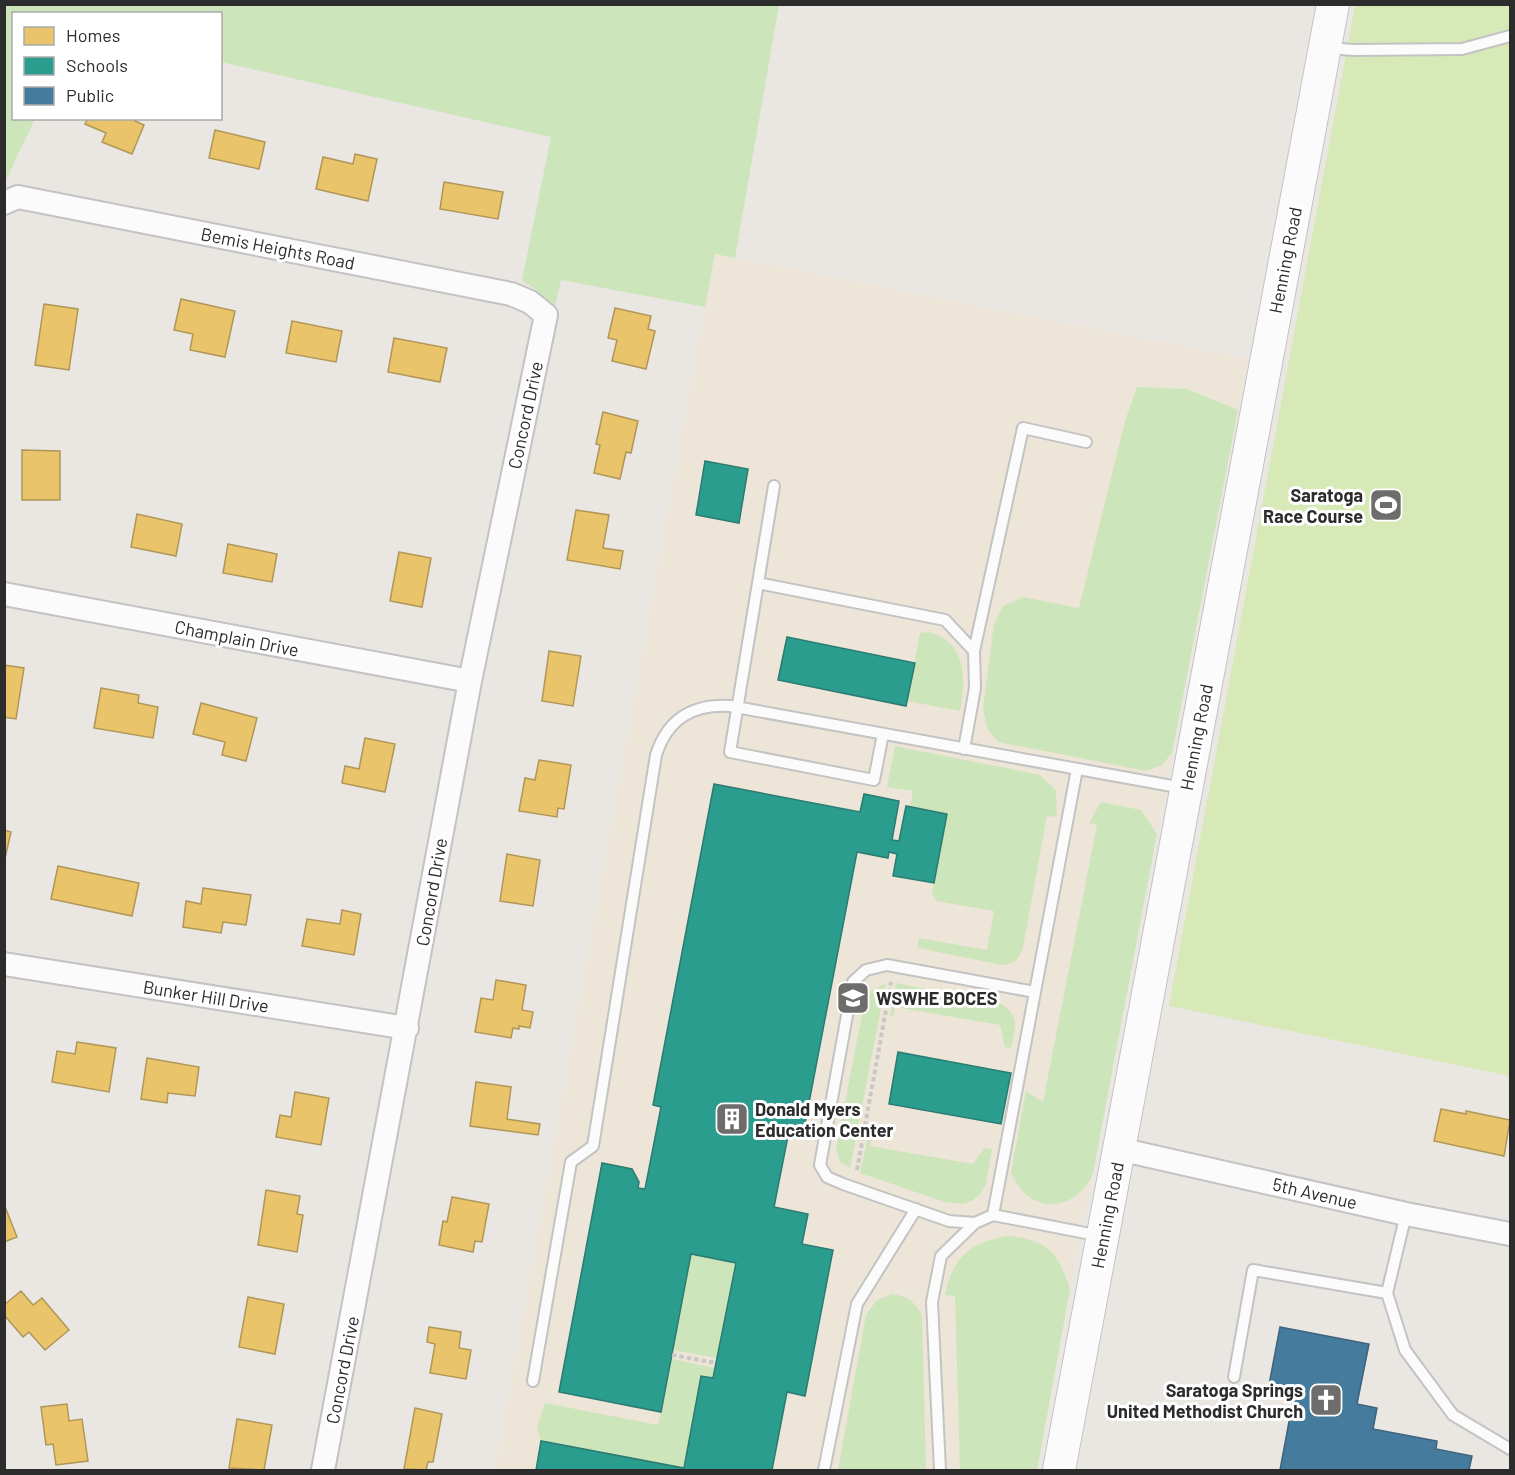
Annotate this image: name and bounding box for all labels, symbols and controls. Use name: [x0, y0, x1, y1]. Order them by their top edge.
legend: [12, 12, 222, 120]
text: Homes: [66, 24, 120, 46]
text: Schools: [66, 54, 128, 76]
text: Public: [66, 84, 114, 106]
street label: Henning Road: [1264, 205, 1306, 315]
street label: Bemis Heights Road: [199, 222, 357, 274]
street label: Concord Drive: [503, 359, 547, 471]
place label: Saratoga Race Course: [1263, 484, 1363, 527]
sports icon: Saratoga Race Course: [1368, 487, 1404, 523]
street label: Champlain Drive: [173, 615, 301, 661]
street label: Henning Road: [1175, 682, 1217, 792]
street label: Concord Drive: [411, 836, 451, 948]
street label: Bunker Hill Drive: [141, 975, 271, 1017]
school or university icon: WSWHE BOCES: [835, 980, 871, 1016]
place label: WSWHE BOCES: [876, 987, 998, 1009]
place label: Donald Myers Education Center: [755, 1098, 894, 1141]
building icon: Donald Myers Education Center: [714, 1101, 750, 1137]
street label: Henning Road: [1086, 1160, 1128, 1270]
street label: 5th Avenue: [1270, 1173, 1360, 1213]
street label: Concord Drive: [321, 1314, 363, 1426]
place label: Saratoga Springs United Methodist Church: [1107, 1379, 1303, 1422]
church icon: Saratoga Springs United Methodist Church: [1308, 1382, 1344, 1418]

